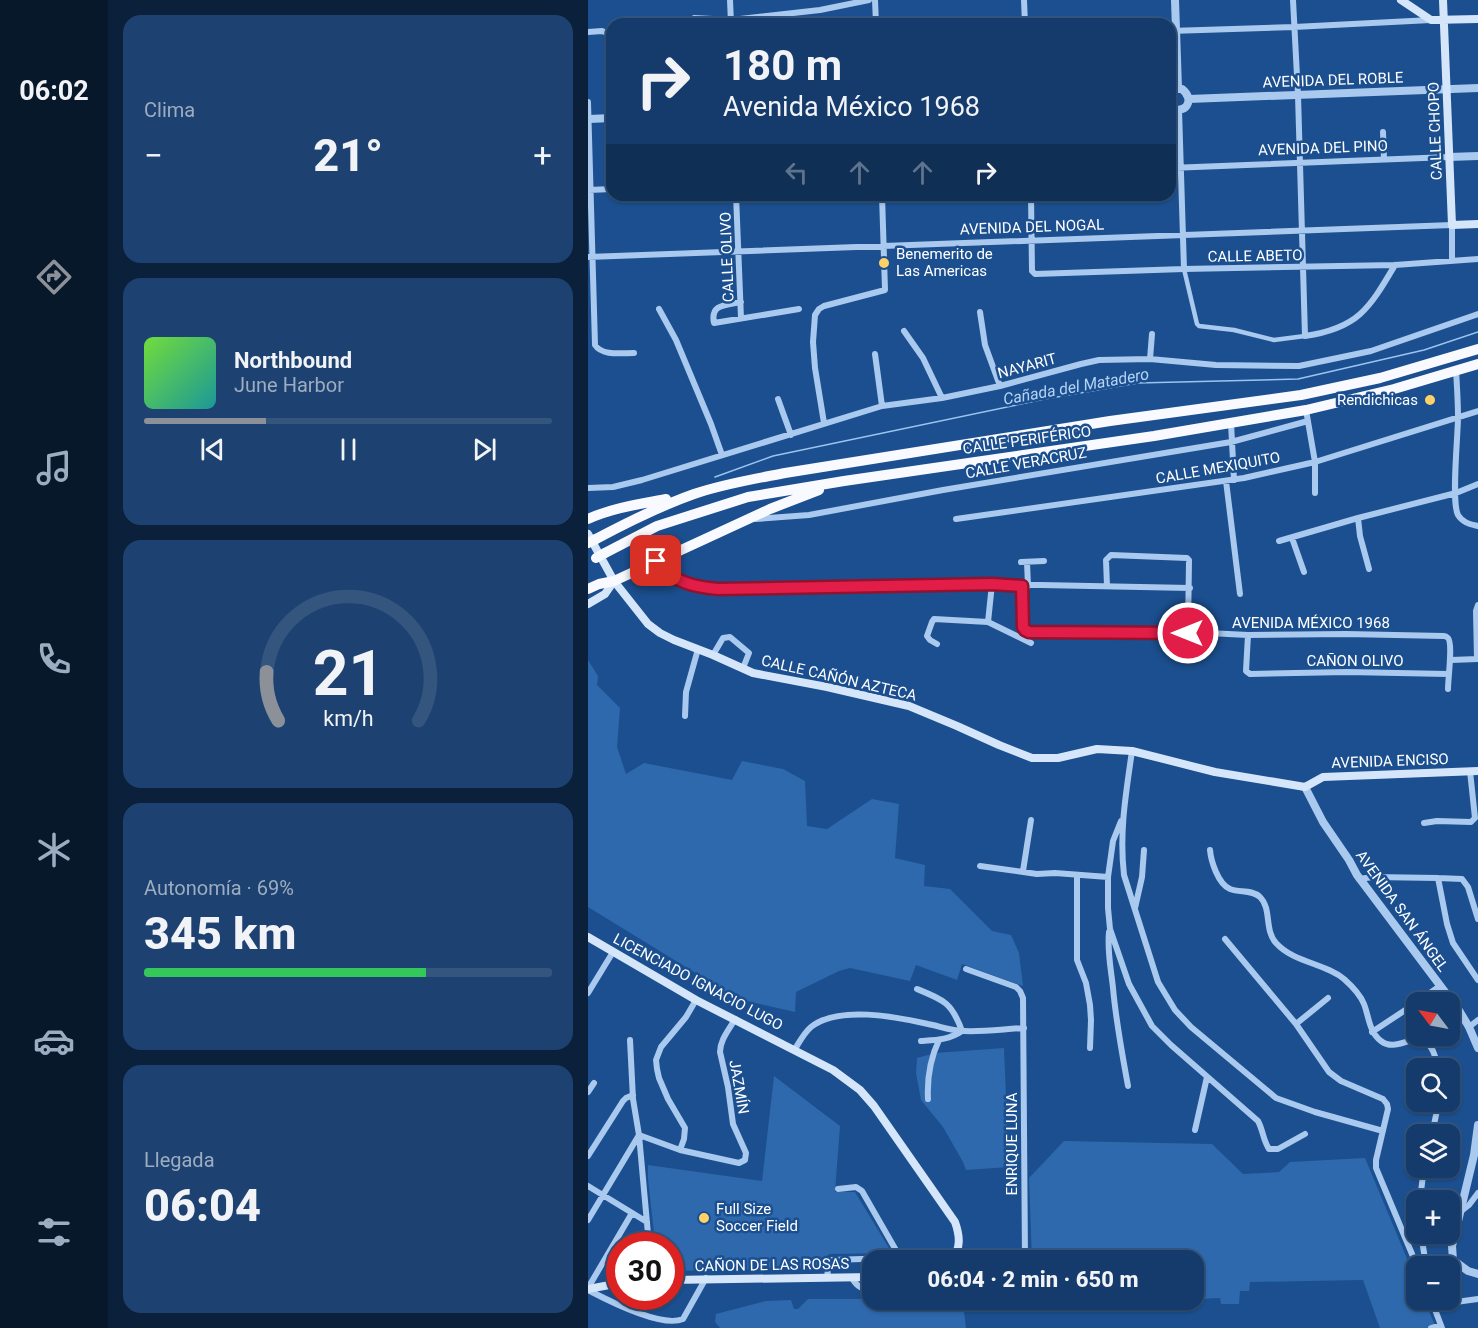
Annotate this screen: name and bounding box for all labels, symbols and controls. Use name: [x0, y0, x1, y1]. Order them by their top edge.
text: 180 m: [723, 41, 842, 90]
icon: right: [624, 42, 702, 120]
street label: AVENIDA DEL ROBLE: [1262, 69, 1404, 91]
text: 06:02: [19, 75, 89, 107]
street label: CALLE CHOPO: [1424, 81, 1446, 181]
text: Avenida México 1968: [723, 91, 980, 123]
text: Clima: [144, 98, 195, 122]
text: 21°: [313, 129, 383, 182]
text: −: [144, 136, 163, 175]
text: +: [533, 136, 552, 175]
street label: AVENIDA DEL PINO: [1258, 137, 1388, 159]
icon: left: [780, 156, 813, 189]
icon: ahead: [843, 156, 876, 189]
icon: ahead: [906, 156, 939, 189]
icon: right: [969, 156, 1002, 189]
street label: CALLE OLIVO: [716, 212, 738, 302]
street label: AVENIDA DEL NOGAL: [959, 215, 1105, 239]
place label: Benemerito de Las Americas: [896, 245, 993, 280]
street label: CALLE ABETO: [1207, 246, 1303, 266]
icon: directions: [33, 256, 75, 298]
marker: Benemerito de Las Americas: [877, 256, 891, 270]
text: Northbound: [234, 348, 352, 373]
street label: NAYARIT: [996, 350, 1058, 382]
water label: Cañada del Matadero: [1002, 364, 1151, 409]
text: June Harbor: [234, 373, 344, 397]
place label: Rendichicas: [1337, 391, 1418, 409]
marker: Rendichicas: [1423, 393, 1437, 407]
street label: CALLE PERIFÉRICO: [962, 422, 1092, 458]
icon: previous: [196, 433, 229, 466]
icon: pause: [332, 433, 365, 466]
icon: next: [468, 433, 501, 466]
street label: CALLE VERACRUZ: [964, 443, 1088, 483]
icon: music: [33, 447, 75, 489]
street label: CALLE MEXIQUITO: [1154, 448, 1282, 488]
pin: [630, 535, 681, 586]
icon: arrive: [639, 544, 672, 577]
position arrow: [1156, 601, 1220, 665]
street label: AVENIDA MÉXICO 1968: [1232, 614, 1390, 632]
text: 21: [312, 637, 384, 710]
icon: phone: [33, 638, 75, 680]
street label: CALLE CAÑÓN AZTECA: [760, 651, 919, 705]
street label: CAÑON OLIVO: [1306, 652, 1404, 670]
text: km/h: [323, 706, 373, 731]
street label: AVENIDA ENCISO: [1331, 750, 1449, 772]
icon: climate: [33, 829, 75, 871]
street label: AVENIDA SAN ÁNGEL: [1352, 847, 1452, 975]
text: Autonomía · 69%: [144, 876, 294, 900]
text: 345 km: [144, 907, 296, 960]
street label: LICENCIADO IGNACIO LUGO: [610, 930, 786, 1034]
north arrow: [1406, 992, 1460, 1046]
map controls: [1406, 992, 1460, 1310]
icon: car: [33, 1020, 75, 1062]
street label: JAZMÍN: [725, 1058, 753, 1116]
button: search: [1406, 1058, 1460, 1112]
street label: ENRIQUE LUNA: [1003, 1092, 1021, 1195]
button: layers: [1406, 1124, 1460, 1178]
text: Llegada: [144, 1148, 215, 1172]
text: 06:04: [144, 1179, 261, 1232]
button: +: [1406, 1190, 1460, 1244]
place label: Full Size Soccer Field: [716, 1200, 798, 1235]
icon: filters: [33, 1211, 75, 1253]
marker: Full Size Soccer Field: [697, 1211, 711, 1225]
speed limit sign: 30: [606, 1232, 684, 1310]
street label: CAÑON DE LAS ROSAS: [694, 1255, 850, 1275]
button: −: [1406, 1256, 1460, 1310]
text: 06:04 · 2 min · 650 m: [928, 1267, 1138, 1292]

